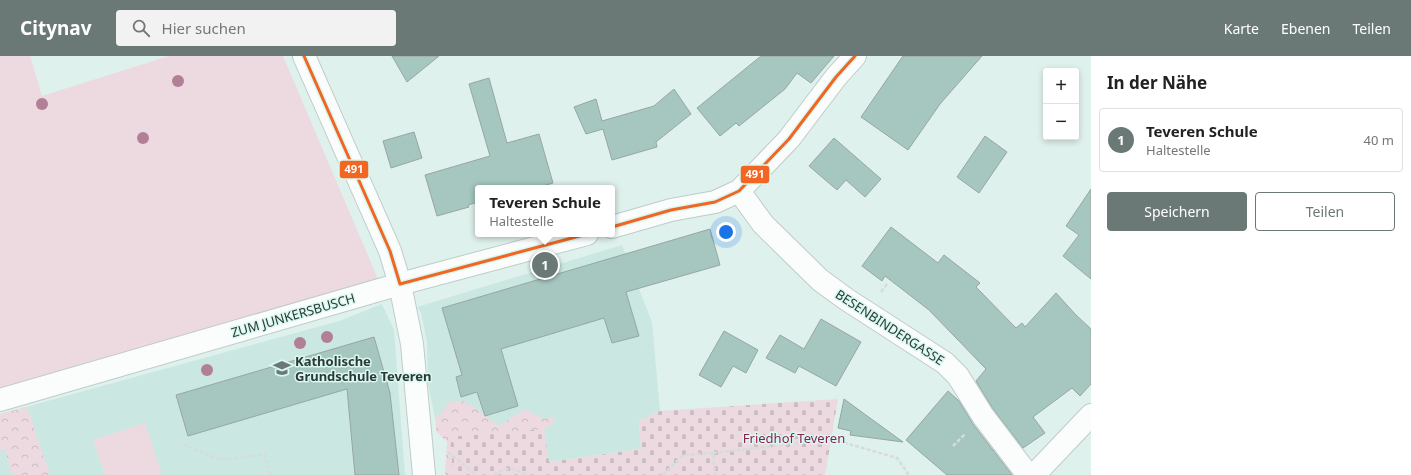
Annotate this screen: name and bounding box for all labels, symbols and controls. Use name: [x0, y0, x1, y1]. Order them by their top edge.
search box: [116, 10, 396, 46]
text: Citynav: [20, 15, 92, 41]
icon: search: [130, 17, 152, 39]
text: Hier suchen: [162, 18, 246, 38]
text: Karte: [1224, 19, 1259, 38]
text: Ebenen: [1281, 19, 1331, 38]
text: Teilen: [1353, 19, 1391, 38]
map controls: [1043, 68, 1079, 140]
button: +: [1043, 68, 1079, 104]
text: In der Nähe: [1107, 71, 1207, 94]
button: −: [1043, 104, 1079, 140]
text: Teveren Schule: [1146, 121, 1258, 141]
text: 1: [1117, 131, 1125, 149]
text: 40 m: [1364, 131, 1394, 149]
text: Haltestelle: [1146, 141, 1211, 159]
line badge: 491: [339, 160, 369, 179]
text: 491: [345, 161, 363, 176]
line badge: 491: [740, 165, 770, 184]
text: 491: [746, 166, 764, 181]
popup: [475, 185, 615, 237]
text: Teveren Schule: [489, 192, 601, 212]
button: Speichern: [1107, 192, 1247, 231]
button: Teilen: [1255, 192, 1395, 231]
text: Haltestelle: [489, 212, 554, 230]
your location: [716, 222, 736, 242]
pin: 1: [532, 250, 558, 280]
street label: BESENBINDERGASSE: [832, 285, 948, 369]
street label: ZUM JUNKERSBUSCH: [229, 289, 357, 341]
place label: Katholische Grundschule Teveren: [295, 352, 432, 385]
school or university icon: Katholische Grundschule Teveren: [272, 358, 292, 378]
park label: Friedhof Teveren: [743, 429, 845, 447]

